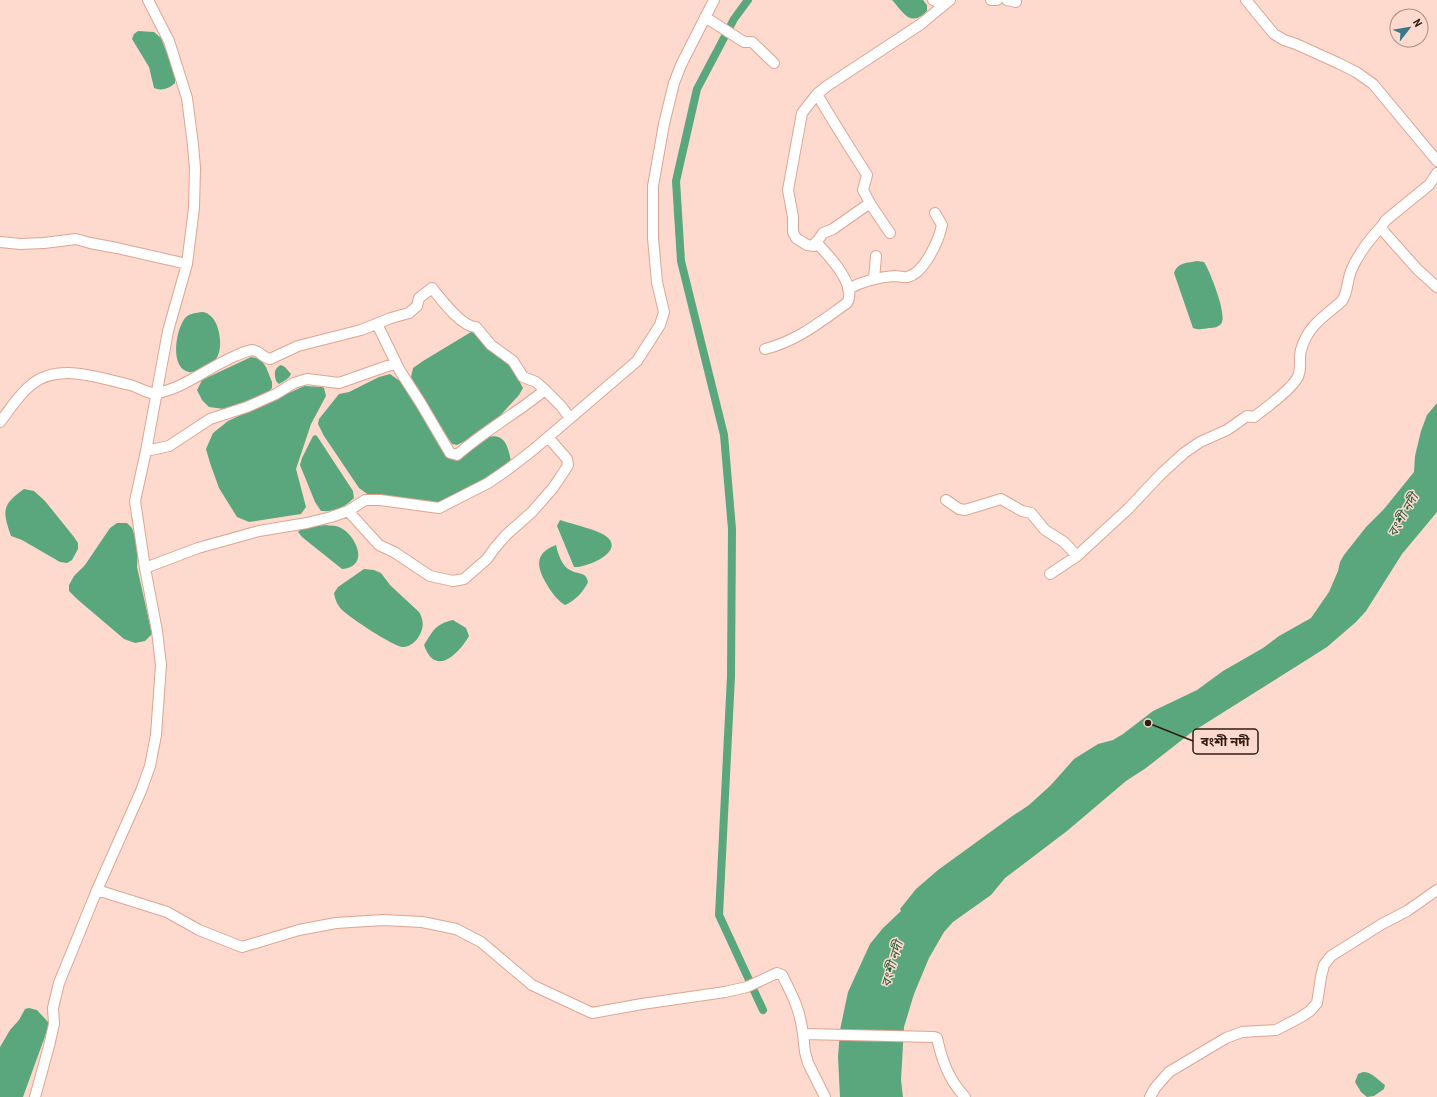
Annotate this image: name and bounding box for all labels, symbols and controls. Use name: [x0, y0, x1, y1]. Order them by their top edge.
north arrow: [1389, 8, 1429, 48]
text: N: [1410, 17, 1425, 30]
water label: বংশী নদী: [1385, 489, 1423, 539]
callout: বংশী নদী: [1193, 729, 1258, 754]
text: বংশী নদী: [1200, 734, 1250, 749]
water label: বংশী নদী: [878, 937, 907, 989]

